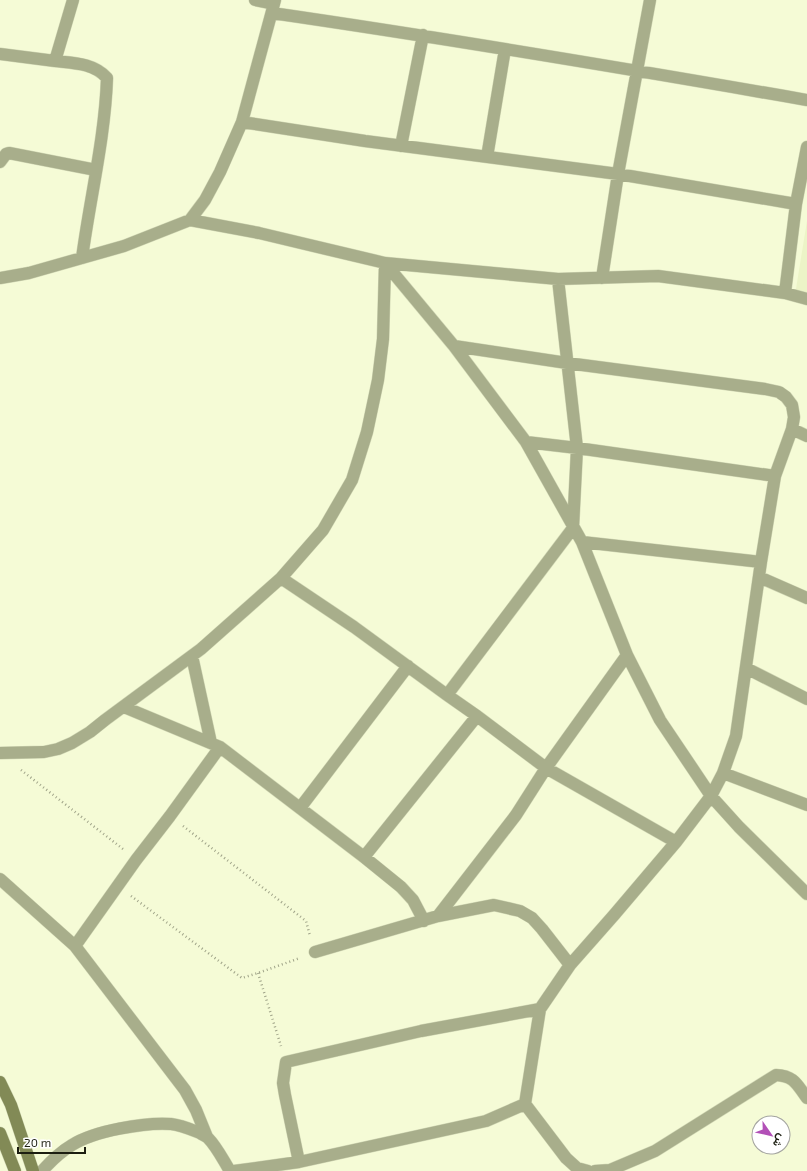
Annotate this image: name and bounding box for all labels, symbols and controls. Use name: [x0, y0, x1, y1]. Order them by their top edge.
north arrow: [751, 1115, 791, 1155]
scale bar: [18, 1129, 85, 1155]
text: ش: [770, 1131, 789, 1150]
text: 20 m: [24, 1135, 51, 1149]

